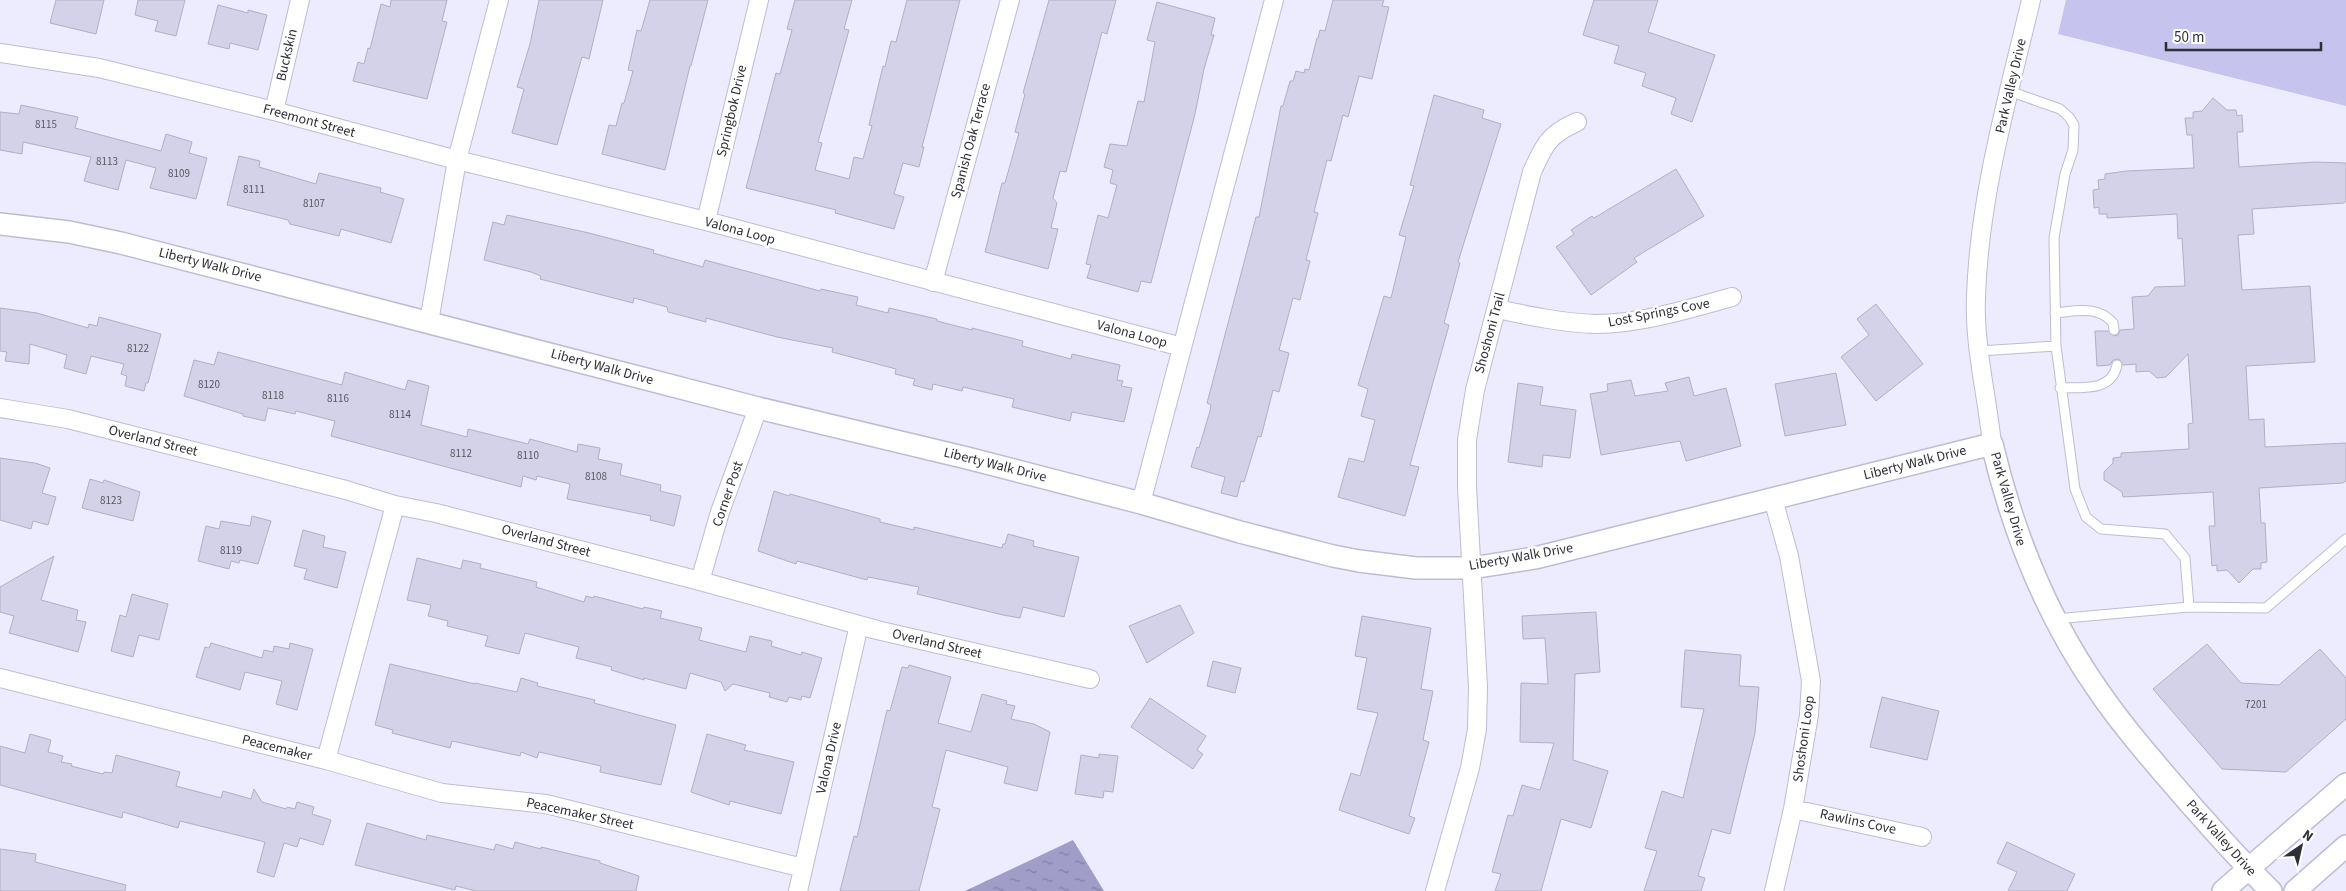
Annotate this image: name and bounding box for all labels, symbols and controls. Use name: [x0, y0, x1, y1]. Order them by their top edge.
scale bar: [2166, 20, 2321, 52]
street label: Buckskin: [271, 27, 303, 83]
text: 50 m: [2174, 27, 2204, 48]
street label: Park Valley Drive: [1990, 37, 2032, 135]
street label: Springbok Drive: [712, 63, 752, 159]
street label: Spanish Oak Terrace: [946, 81, 996, 201]
street label: Freemont Street: [261, 99, 358, 143]
house number: 8115: [35, 117, 57, 132]
house number: 8113: [96, 154, 118, 169]
house number: 8109: [168, 166, 190, 181]
house number: 8111: [243, 182, 265, 197]
house number: 8107: [303, 196, 325, 211]
street label: Valona Loop: [703, 212, 778, 250]
street label: Liberty Walk Drive: [156, 243, 264, 287]
street label: Shoshoni Trail: [1470, 290, 1511, 376]
street label: Lost Springs Cove: [1606, 293, 1712, 333]
street label: Valona Loop: [1095, 315, 1170, 353]
house number: 8122: [127, 341, 149, 356]
street label: Liberty Walk Drive: [549, 344, 656, 390]
house number: 8120: [198, 377, 220, 392]
house number: 8118: [262, 388, 284, 403]
house number: 8116: [327, 391, 349, 406]
house number: 8114: [389, 407, 411, 422]
street label: Overland Street: [106, 420, 200, 462]
street label: Liberty Walk Drive: [1861, 441, 1969, 485]
street label: Liberty Walk Drive: [941, 443, 1049, 487]
house number: 8112: [450, 446, 472, 461]
house number: 8110: [517, 448, 539, 463]
street label: Park Valley Drive: [1985, 450, 2031, 548]
street label: Corner Post: [707, 458, 749, 529]
house number: 8108: [585, 469, 607, 484]
house number: 8123: [100, 493, 122, 508]
street label: Overland Street: [499, 519, 593, 563]
street label: Liberty Walk Drive: [1467, 538, 1575, 576]
house number: 8119: [220, 543, 242, 558]
street label: Overland Street: [890, 624, 984, 664]
street label: Shoshoni Loop: [1788, 694, 1820, 784]
house number: 7201: [2245, 697, 2267, 712]
street label: Valona Drive: [811, 720, 847, 796]
street label: Peacemaker: [240, 730, 314, 766]
street label: Peacemaker Street: [524, 793, 636, 835]
street label: Park Valley Drive: [2181, 795, 2261, 881]
street label: Rawlins Cove: [1818, 804, 1898, 840]
north arrow: [2276, 821, 2326, 871]
text: N: [2298, 825, 2317, 847]

